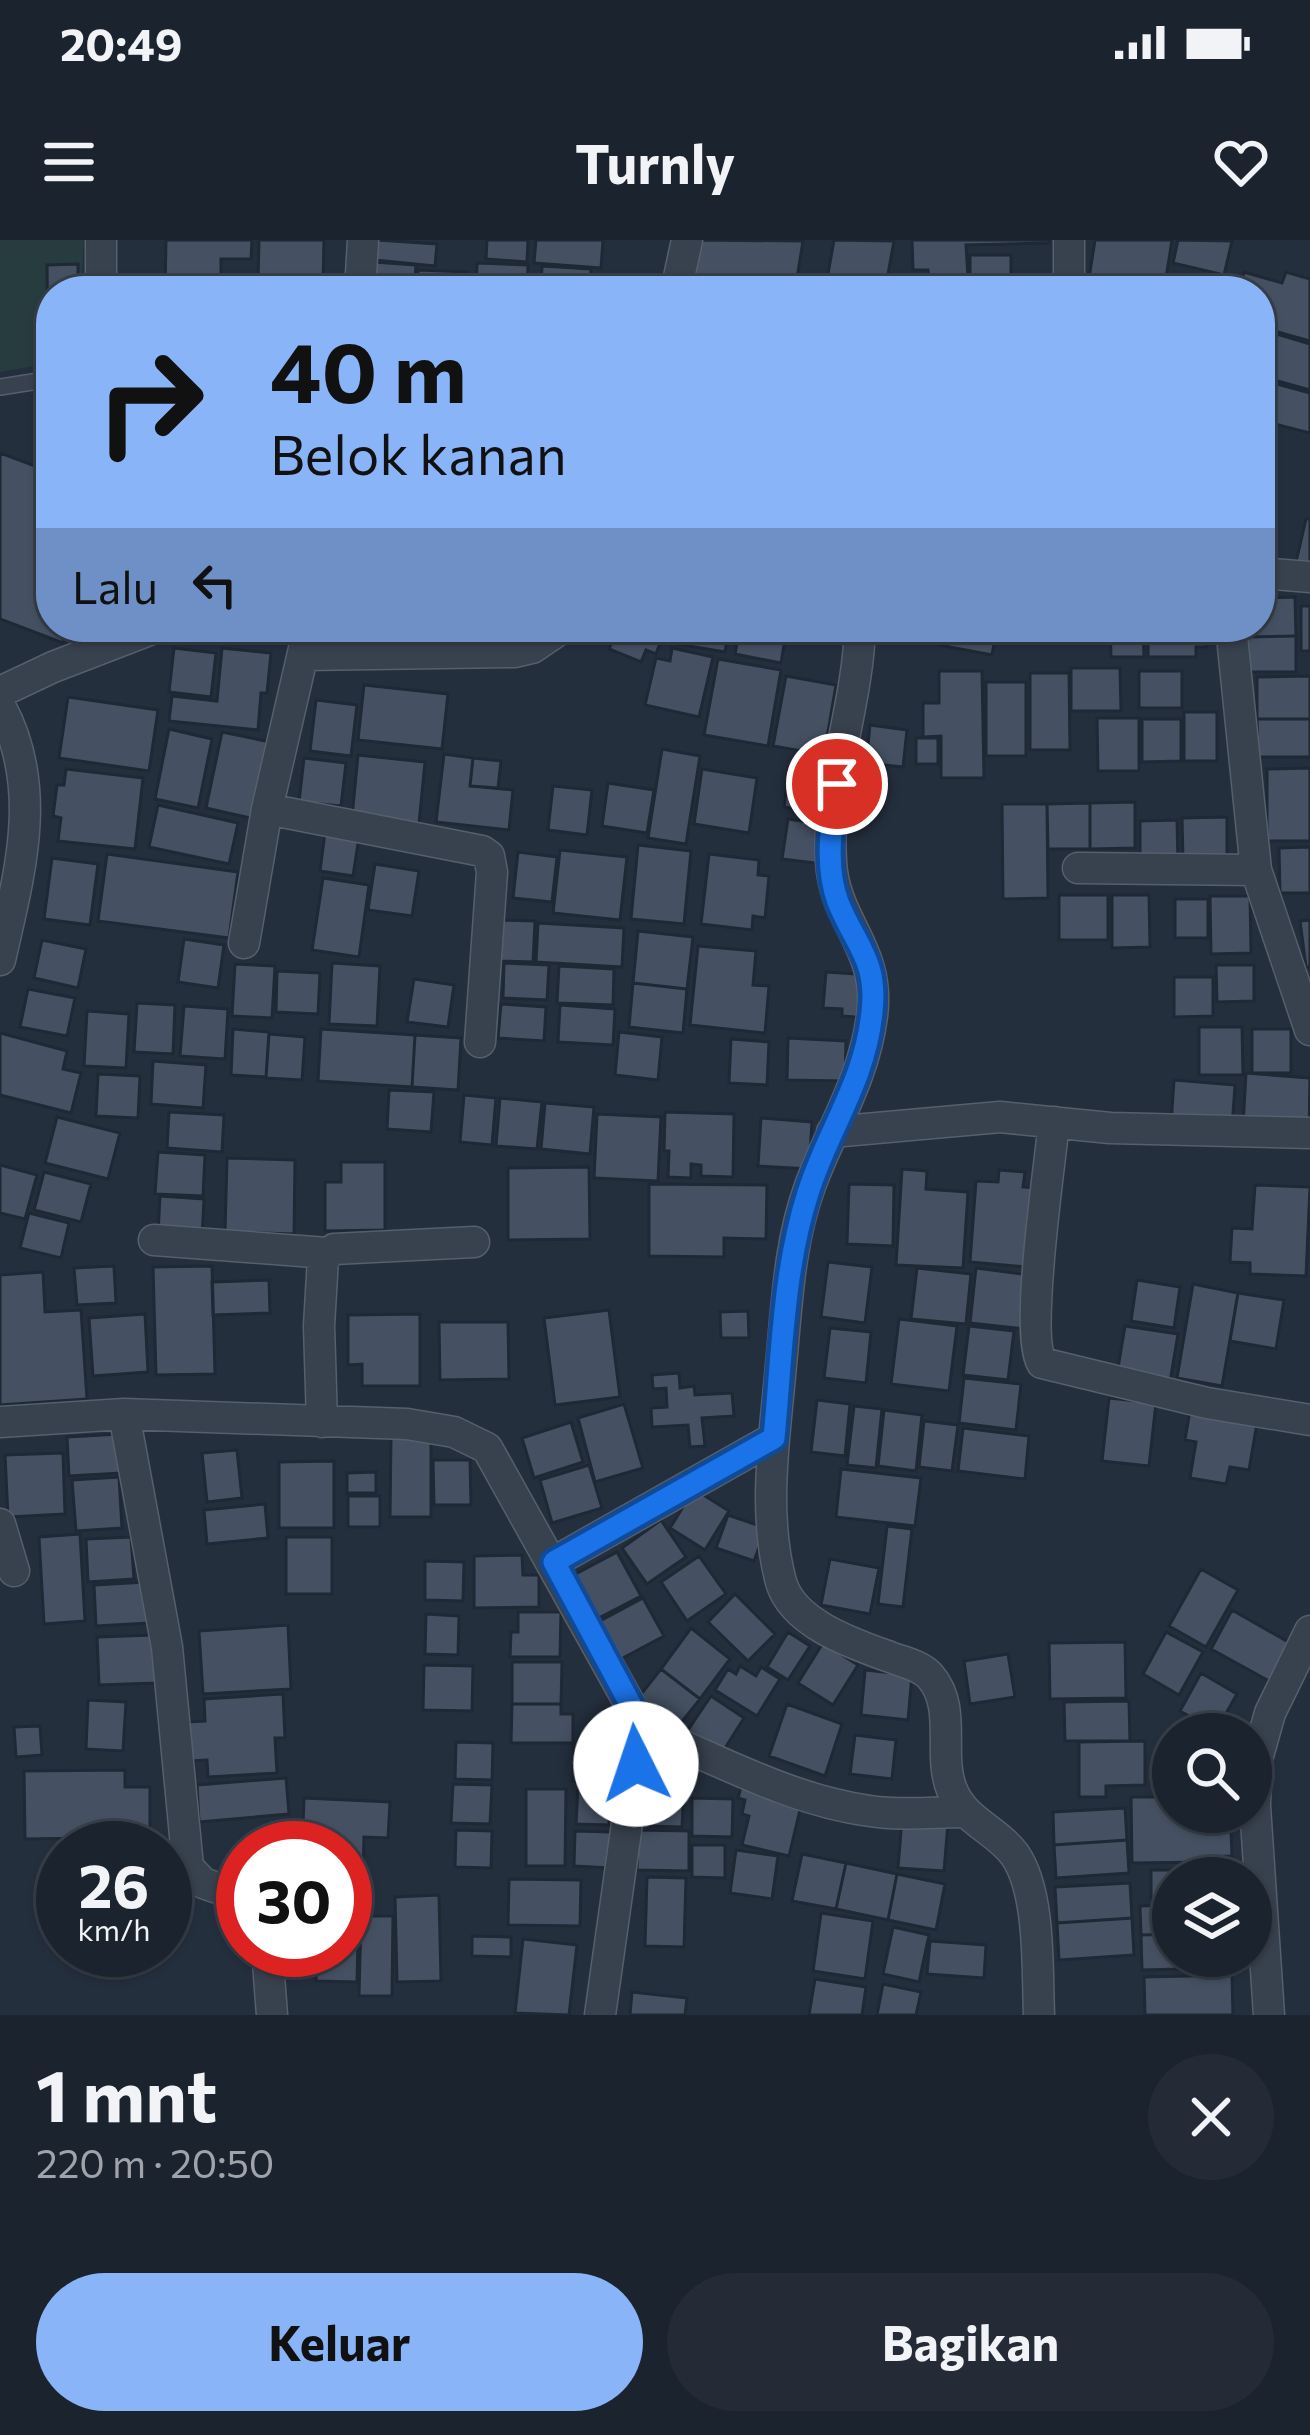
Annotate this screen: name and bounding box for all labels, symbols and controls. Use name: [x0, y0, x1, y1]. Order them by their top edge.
text: 20:49: [60, 15, 183, 70]
icon: menu: [36, 129, 102, 195]
text: Turnly: [575, 129, 735, 195]
icon: heart: [1208, 129, 1274, 195]
text: 40 m: [270, 318, 467, 420]
icon: right: [72, 324, 228, 480]
text: Belok kanan: [270, 420, 567, 486]
icon: left: [182, 552, 248, 618]
text: Lalu: [72, 558, 158, 613]
pin: [786, 733, 888, 835]
icon: arrive: [804, 751, 870, 817]
position arrow: [573, 1701, 699, 1827]
map controls: [1152, 1713, 1272, 1977]
button: search: [1152, 1713, 1272, 1833]
speed limit sign: 30: [216, 1821, 372, 1977]
text: 26: [79, 1847, 149, 1920]
button: layers: [1152, 1857, 1272, 1977]
text: km/h: [78, 1910, 150, 1947]
text: 1 mnt: [36, 2049, 217, 2137]
button: close: [1148, 2054, 1274, 2180]
text: 220 m · 20:50: [36, 2138, 274, 2186]
button: Keluar: [36, 2273, 643, 2411]
button: Bagikan: [667, 2273, 1274, 2411]

